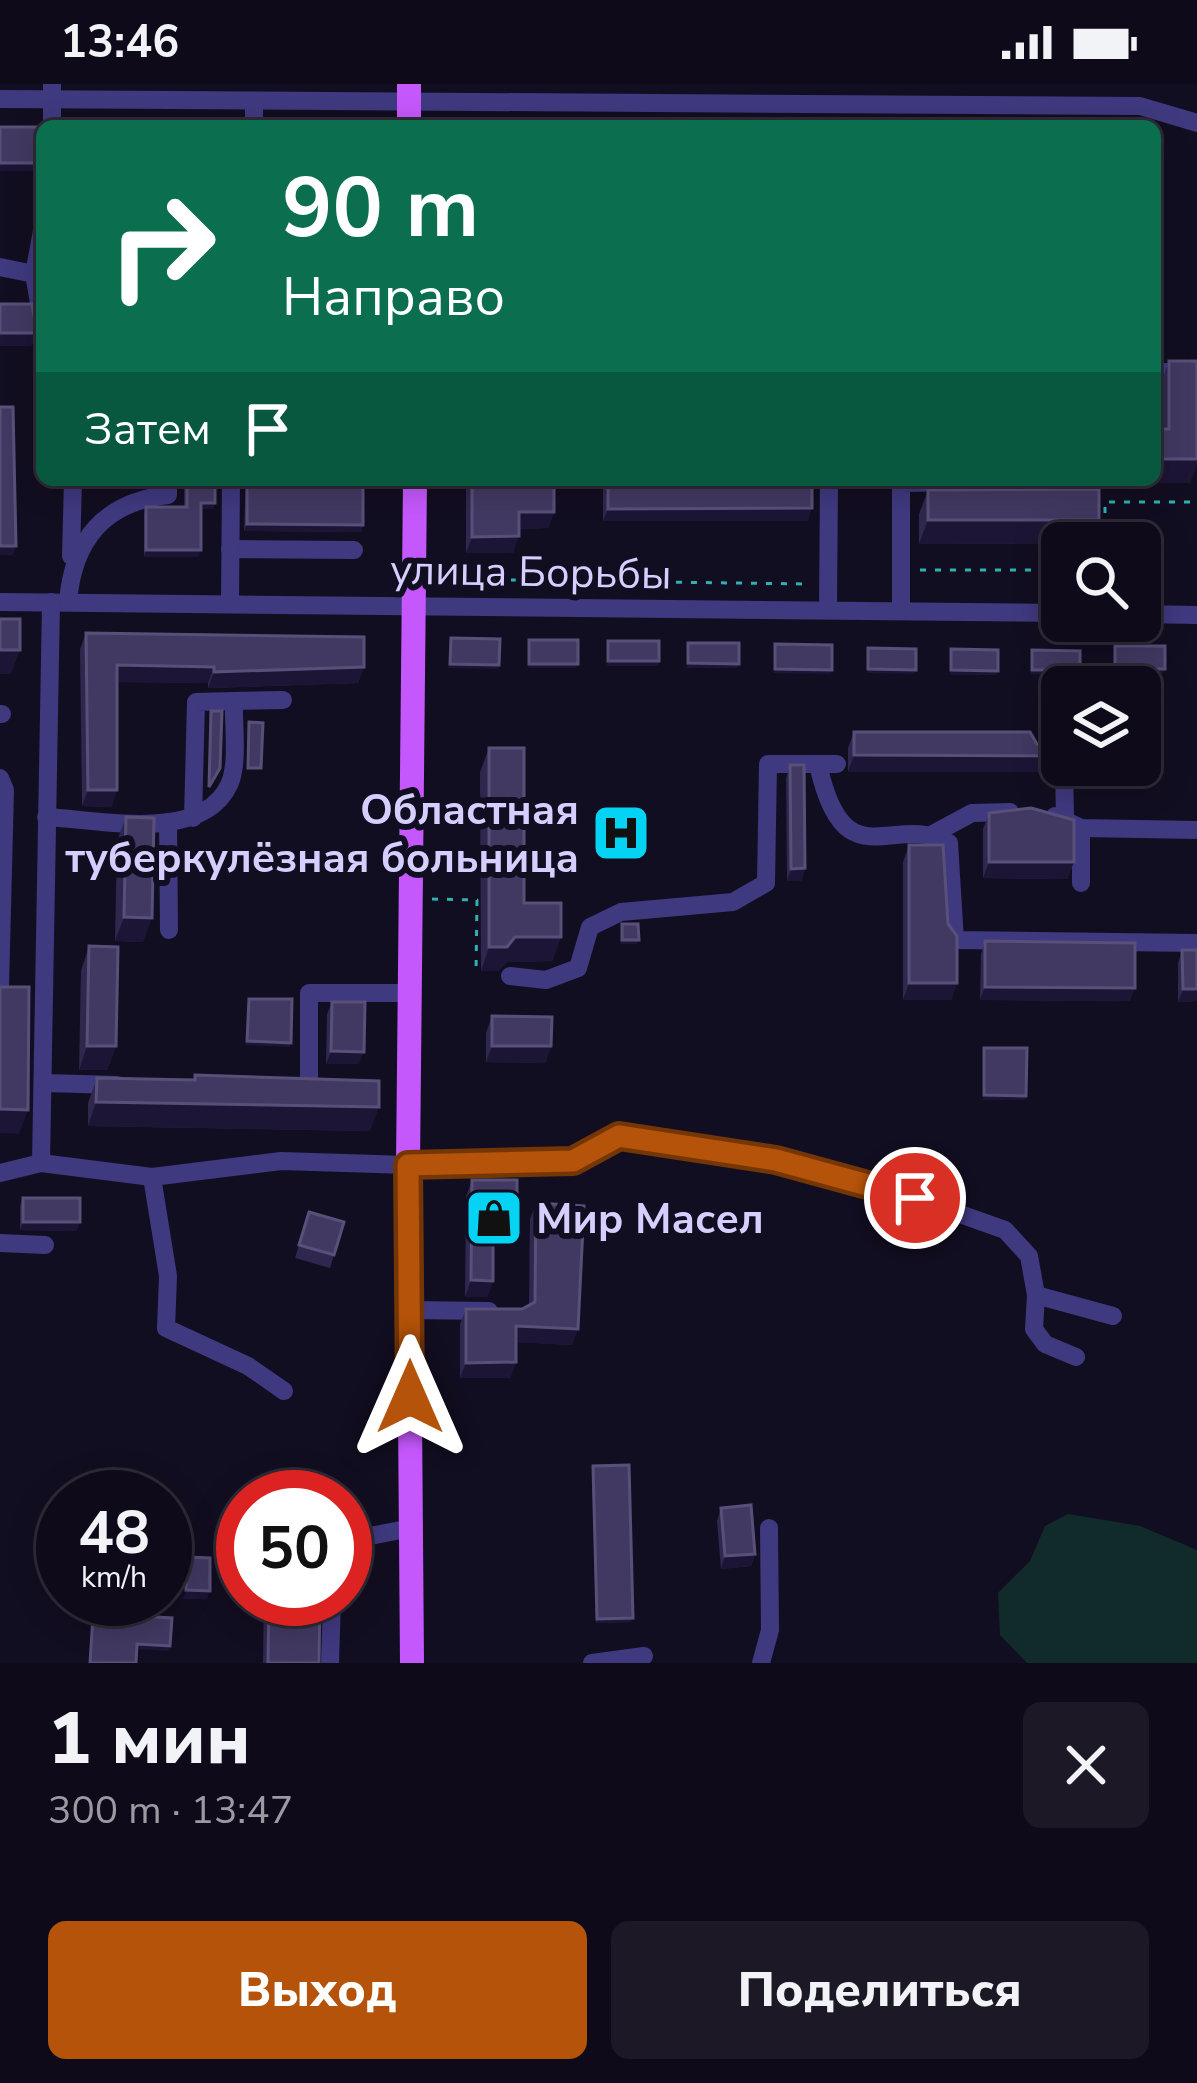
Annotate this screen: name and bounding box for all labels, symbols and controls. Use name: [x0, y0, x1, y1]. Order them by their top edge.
text: 13:46: [60, 12, 179, 73]
text: 90 m: [282, 151, 479, 266]
icon: right: [84, 168, 240, 324]
text: Направо: [282, 260, 505, 334]
icon: arrive: [235, 396, 301, 462]
text: Затем: [84, 399, 211, 460]
map controls: [1041, 522, 1161, 786]
button: search: [1041, 522, 1161, 642]
street label: улица Борьбы: [390, 542, 672, 603]
button: layers: [1041, 666, 1161, 786]
place label: Областная туберкулёзная больница: [65, 782, 579, 887]
hospital icon: Областная туберкулёзная больница: [590, 802, 652, 864]
pin: [864, 1147, 966, 1249]
icon: arrive: [882, 1165, 948, 1231]
shop icon: Мир Масел: [463, 1187, 525, 1249]
place label: Мир Масел: [536, 1191, 764, 1248]
position arrow: [347, 1334, 473, 1460]
speed limit sign: 50: [216, 1470, 372, 1626]
text: 48: [78, 1492, 150, 1574]
text: km/h: [81, 1557, 147, 1598]
text: 1 мин: [48, 1690, 251, 1788]
button: close: [1023, 1702, 1149, 1828]
text: 300 m · 13:47: [48, 1784, 293, 1837]
button: Выход: [48, 1921, 587, 2059]
button: Поделиться: [611, 1921, 1149, 2059]

